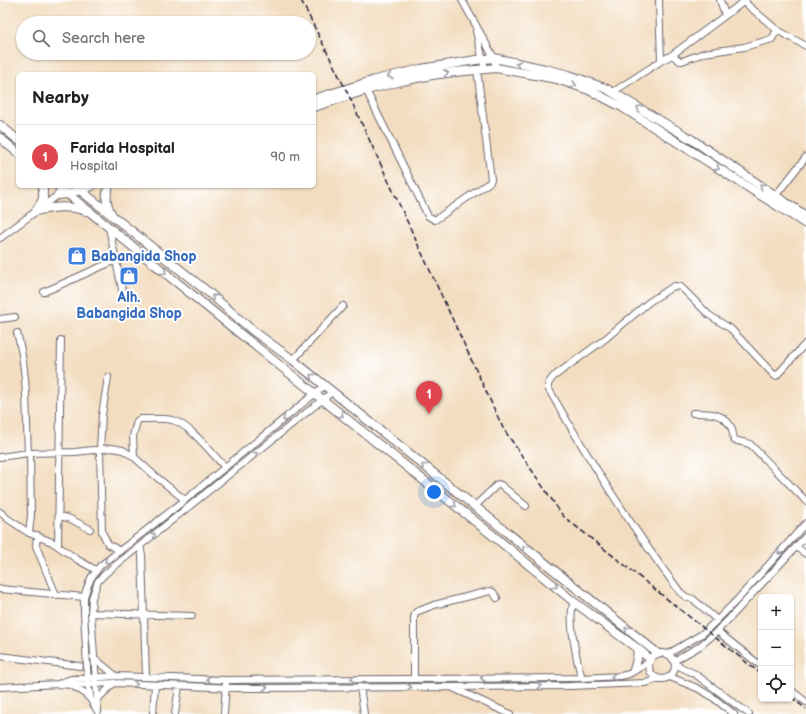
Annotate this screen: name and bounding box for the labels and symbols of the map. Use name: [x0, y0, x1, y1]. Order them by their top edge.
one-way arrow: [515, 60, 521, 68]
one-way arrow: [443, 69, 450, 78]
one-way arrow: [387, 71, 393, 79]
one-way arrow: [571, 80, 578, 89]
one-way arrow: [636, 105, 643, 112]
one-way arrow: [713, 163, 720, 171]
one-way arrow: [759, 183, 766, 191]
shop icon: Babangida Shop: [66, 245, 88, 267]
place label: Babangida Shop: [91, 248, 197, 265]
shop icon: Alh. Babangida Shop: [118, 265, 140, 287]
one-way arrow: [159, 268, 166, 275]
place label: Alh. Babangida Shop: [76, 289, 182, 322]
one-way arrow: [212, 295, 219, 302]
one-way arrow: [309, 373, 316, 380]
pin: 1: [416, 381, 442, 414]
one-way arrow: [336, 410, 344, 417]
one-way arrow: [282, 414, 289, 421]
one-way arrow: [251, 452, 258, 459]
one-way arrow: [421, 464, 428, 471]
your location: [424, 482, 444, 502]
one-way arrow: [449, 500, 456, 507]
one-way arrow: [149, 533, 156, 540]
one-way arrow: [523, 545, 530, 552]
one-way arrow: [778, 548, 785, 555]
one-way arrow: [104, 556, 111, 563]
one-way arrow: [550, 582, 557, 589]
one-way arrow: [624, 627, 631, 634]
one-way arrow: [610, 672, 616, 681]
one-way arrow: [480, 674, 486, 682]
one-way arrow: [206, 675, 212, 683]
one-way arrow: [350, 675, 356, 683]
one-way arrow: [132, 680, 138, 688]
one-way arrow: [536, 682, 542, 690]
one-way arrow: [262, 683, 268, 692]
one-way arrow: [406, 683, 412, 691]

